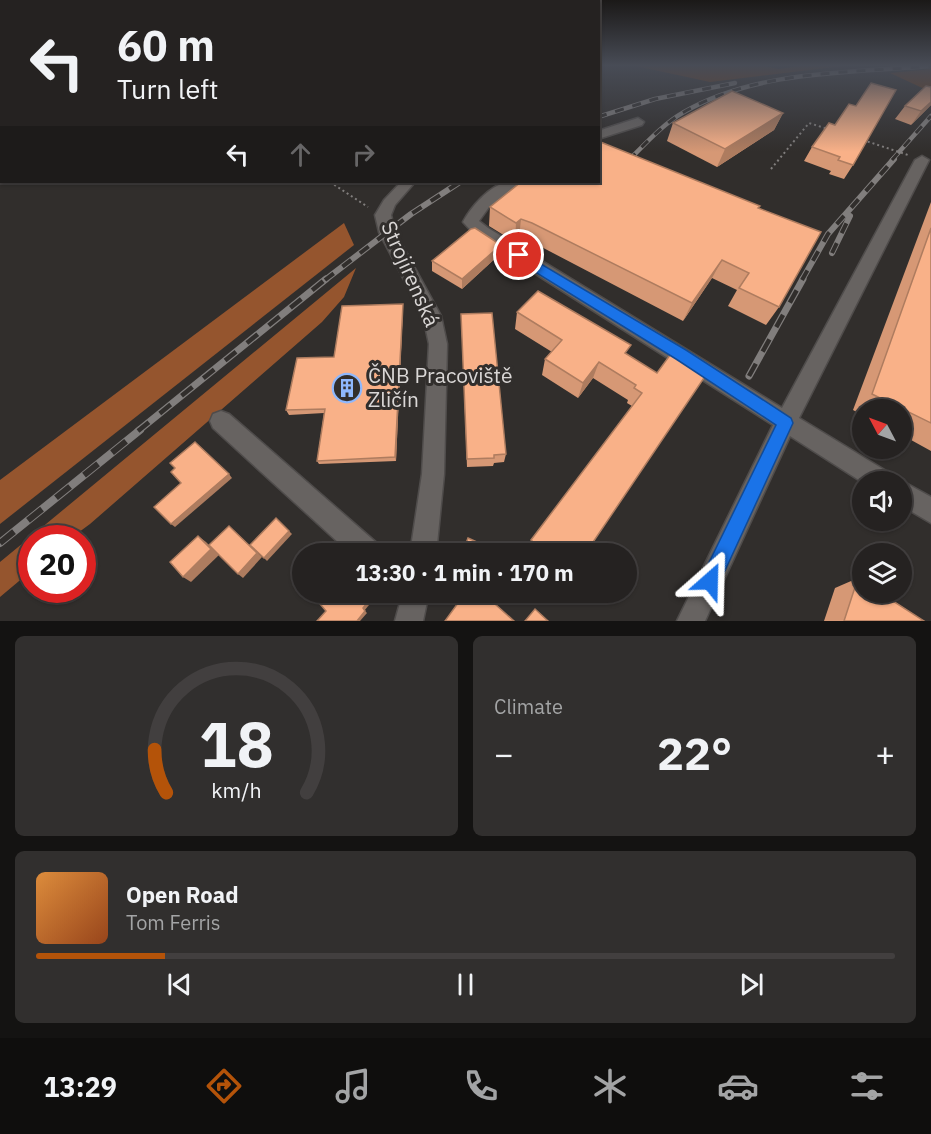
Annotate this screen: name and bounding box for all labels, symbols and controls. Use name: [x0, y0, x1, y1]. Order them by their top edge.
text: 60 m: [117, 18, 215, 73]
icon: left: [18, 24, 96, 102]
text: Turn left: [117, 71, 218, 106]
icon: left: [221, 138, 254, 171]
icon: ahead: [284, 138, 317, 171]
icon: right: [347, 138, 380, 171]
street label: Strojírenská: [375, 216, 447, 331]
pin: [493, 229, 544, 280]
icon: arrive: [502, 238, 535, 271]
place label: ČNB Pracoviště Zličín: [368, 361, 512, 413]
building icon: ČNB Pracoviště Zličín: [331, 372, 363, 404]
north arrow: [852, 399, 912, 459]
map controls: [852, 399, 912, 603]
button: sound: [852, 471, 912, 531]
speed limit sign: 20: [18, 525, 96, 603]
button: layers: [852, 543, 912, 603]
position arrow: [678, 549, 742, 613]
text: 13:30 · 1 min · 170 m: [355, 558, 574, 587]
text: Climate: [494, 693, 563, 720]
text: 18: [199, 703, 274, 784]
text: 22°: [657, 724, 732, 782]
text: −: [494, 732, 514, 775]
text: +: [875, 732, 895, 775]
text: km/h: [211, 776, 262, 804]
text: Open Road: [126, 880, 239, 909]
text: Tom Ferris: [126, 909, 221, 936]
icon: previous: [163, 968, 196, 1001]
icon: pause: [449, 968, 482, 1001]
icon: next: [735, 968, 768, 1001]
icon: directions: [203, 1065, 245, 1107]
icon: music: [332, 1065, 374, 1107]
icon: phone: [460, 1065, 502, 1107]
icon: climate: [589, 1065, 631, 1107]
icon: car: [717, 1065, 759, 1107]
icon: filters: [846, 1065, 888, 1107]
text: 13:29: [43, 1069, 117, 1104]

